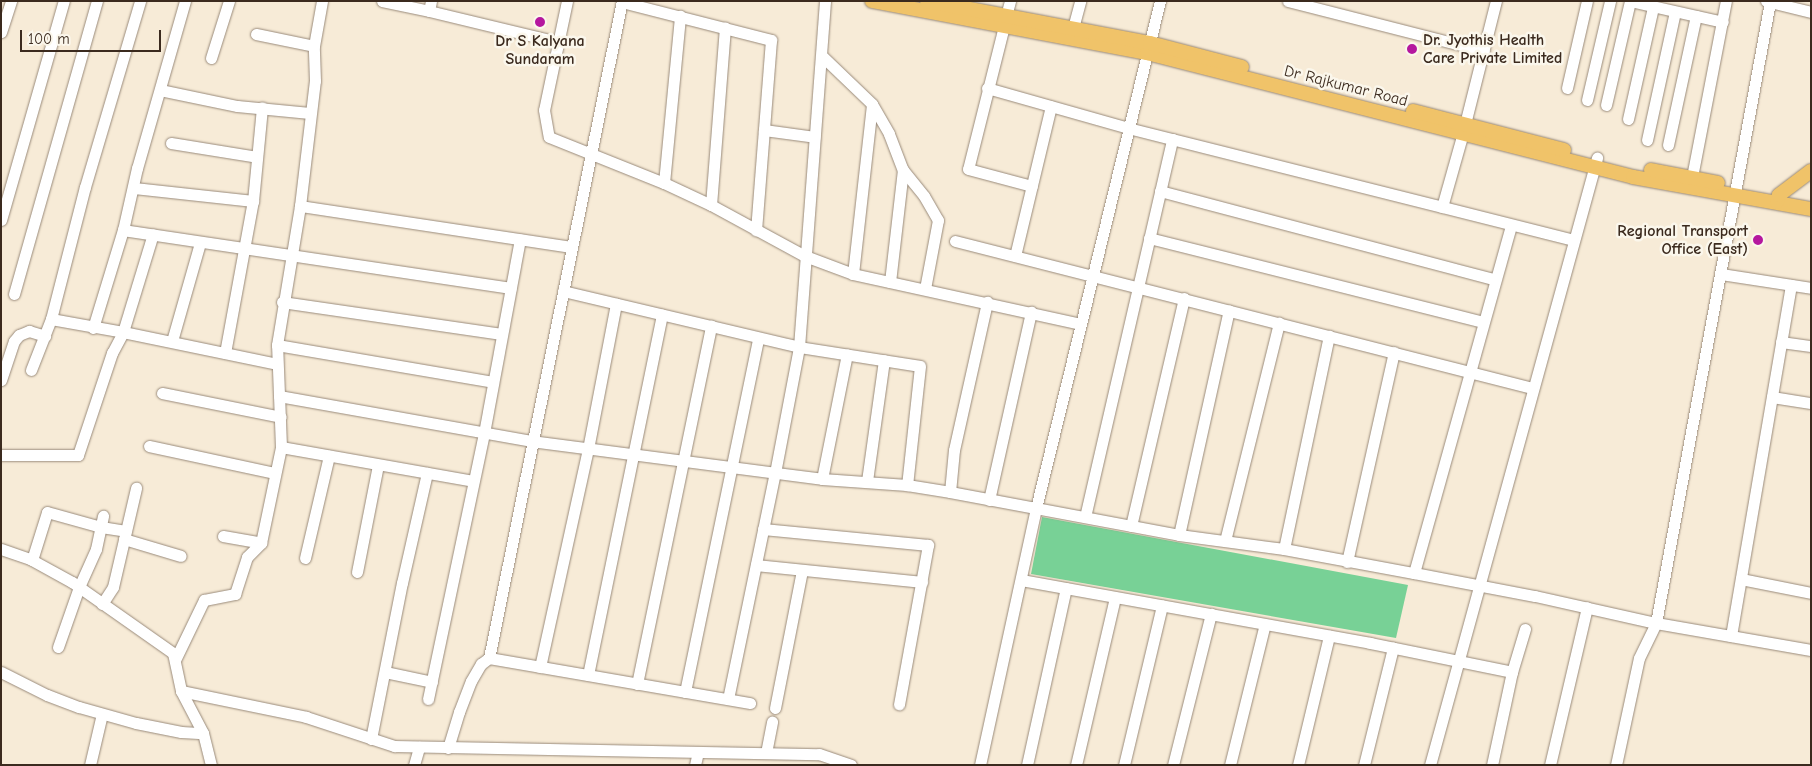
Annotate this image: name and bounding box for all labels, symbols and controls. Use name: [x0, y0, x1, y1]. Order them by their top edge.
marker: Dr S Kalyana Sundaram: [533, 15, 547, 29]
scale bar: [22, 20, 164, 52]
text: 100 m: [28, 30, 70, 48]
place label: Dr. Jyothis Health Care Private Limited: [1423, 30, 1562, 68]
place label: Dr S Kalyana Sundaram: [495, 31, 585, 69]
marker: Dr. Jyothis Health Care Private Limited: [1405, 42, 1419, 56]
street label: Dr Rajkumar Road: [1282, 61, 1410, 111]
place label: Regional Transport Office (East): [1617, 221, 1748, 259]
marker: Regional Transport Office (East): [1752, 234, 1764, 246]

